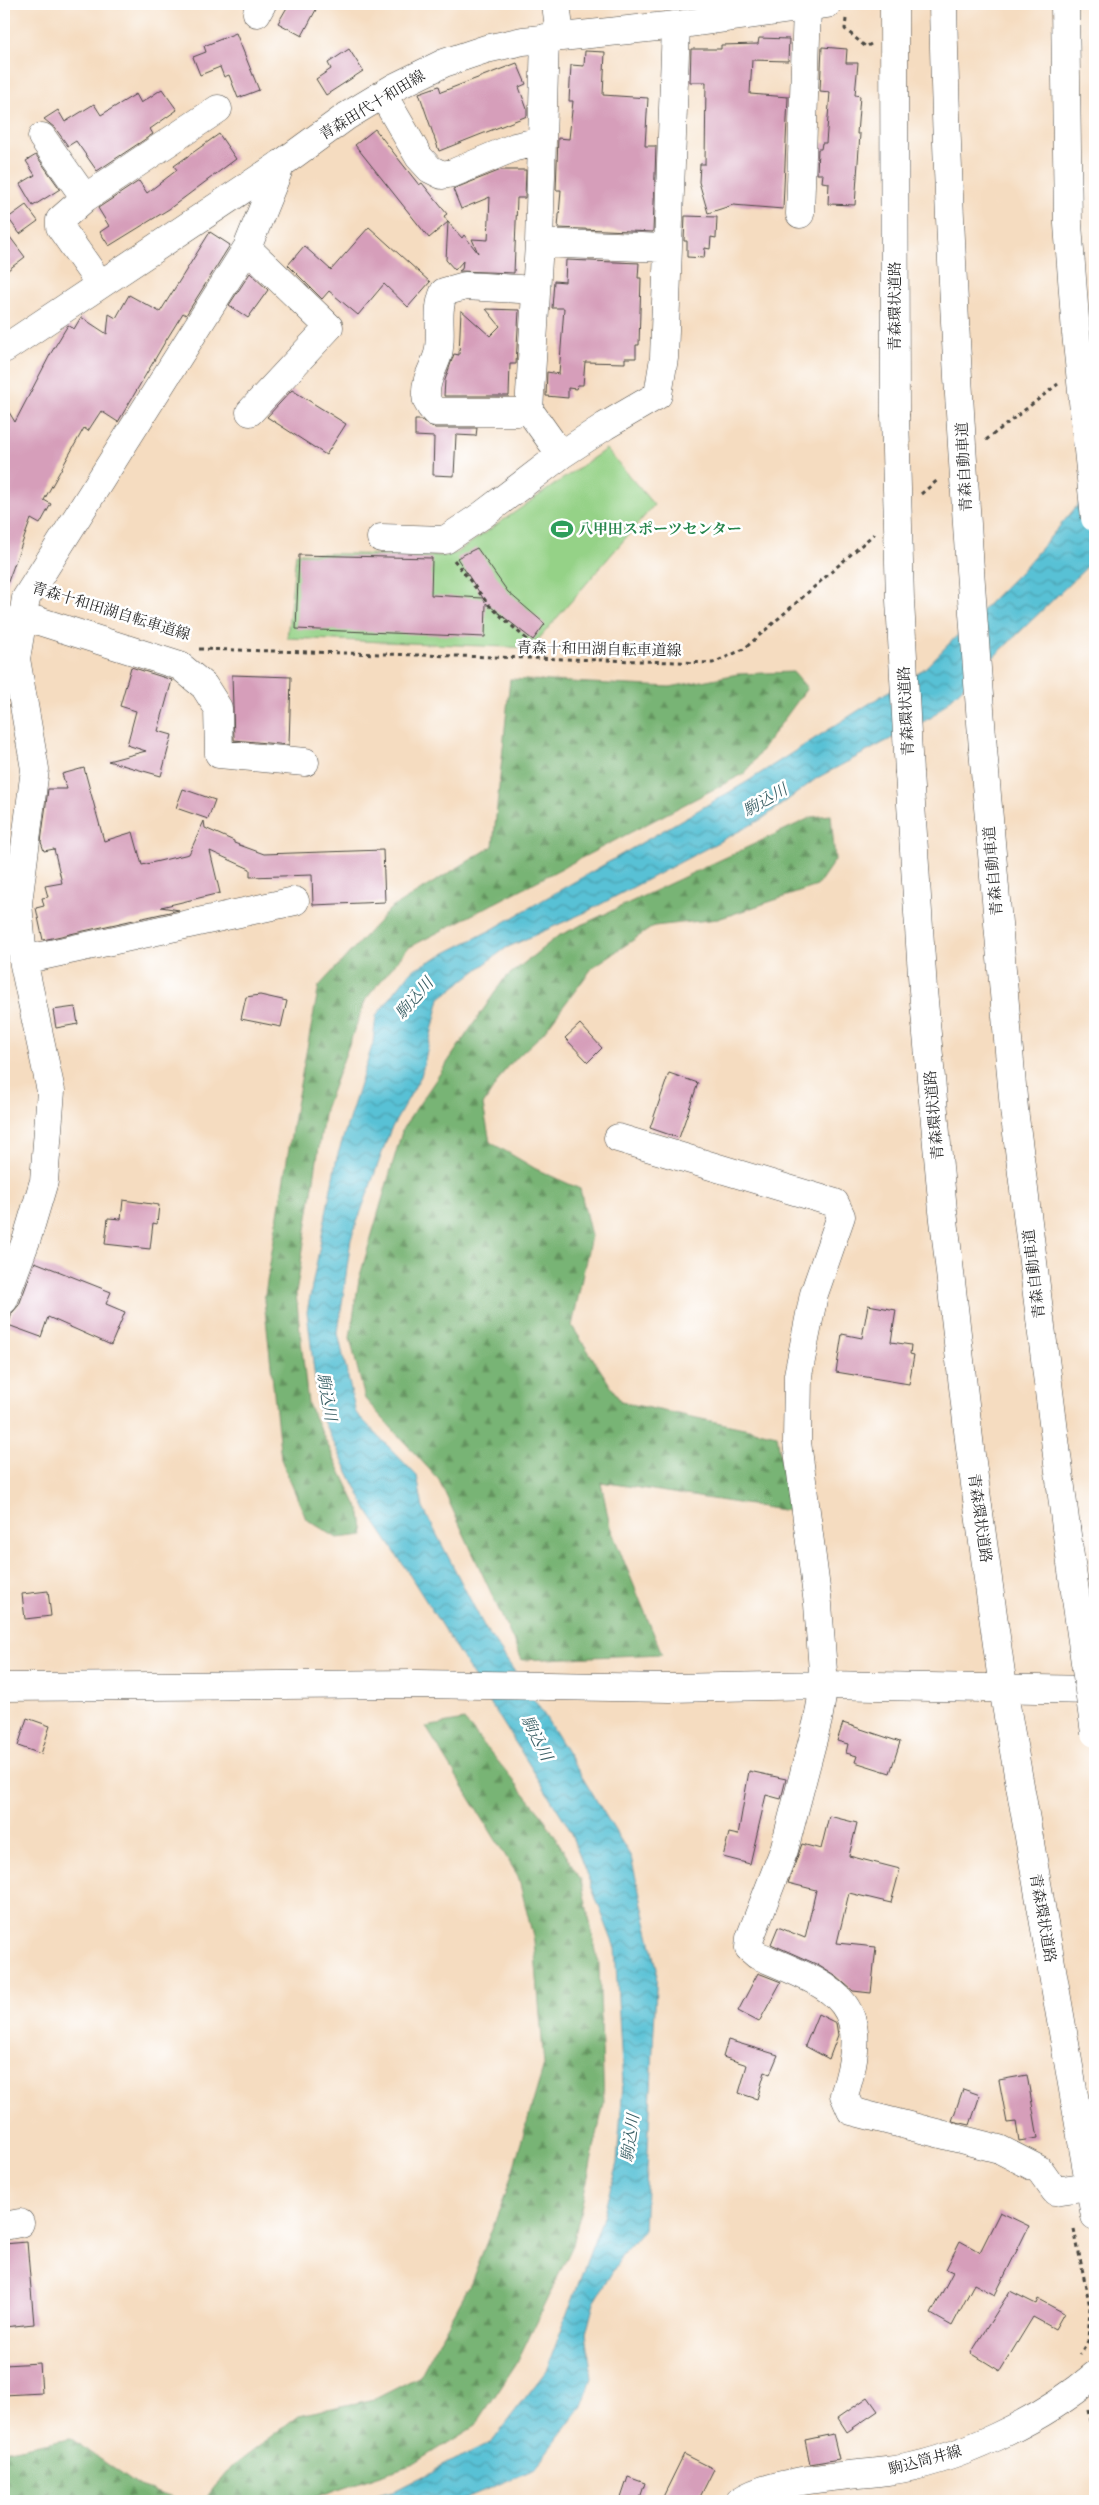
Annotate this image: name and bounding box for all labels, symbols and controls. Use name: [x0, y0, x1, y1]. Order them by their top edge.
street label: 青森田代十和田線: [316, 66, 428, 144]
street label: 青森環状道路: [886, 261, 904, 351]
street label: 青森自動車道: [953, 422, 975, 512]
sports icon: 八甲田スポーツセンター: [549, 516, 575, 542]
place label: 八甲田スポーツセンター: [578, 520, 742, 538]
street label: 青森十和田湖自転車道線: [29, 578, 193, 644]
street label: 青森十和田湖自転車道線: [516, 639, 682, 659]
street label: 青森環状道路: [895, 666, 917, 756]
water label: 駒込川: [739, 779, 792, 820]
street label: 青森自動車道: [980, 825, 1006, 917]
water label: 駒込川: [391, 972, 438, 1022]
street label: 青森環状道路: [921, 1069, 947, 1161]
street label: 青森自動車道: [1020, 1228, 1048, 1320]
water label: 駒込川: [313, 1372, 341, 1424]
street label: 青森環状道路: [965, 1472, 995, 1564]
water label: 駒込川: [518, 1712, 557, 1765]
street label: 青森環状道路: [1026, 1872, 1060, 1964]
water label: 駒込川: [617, 2111, 643, 2163]
street label: 駒込筒井線: [886, 2442, 964, 2478]

